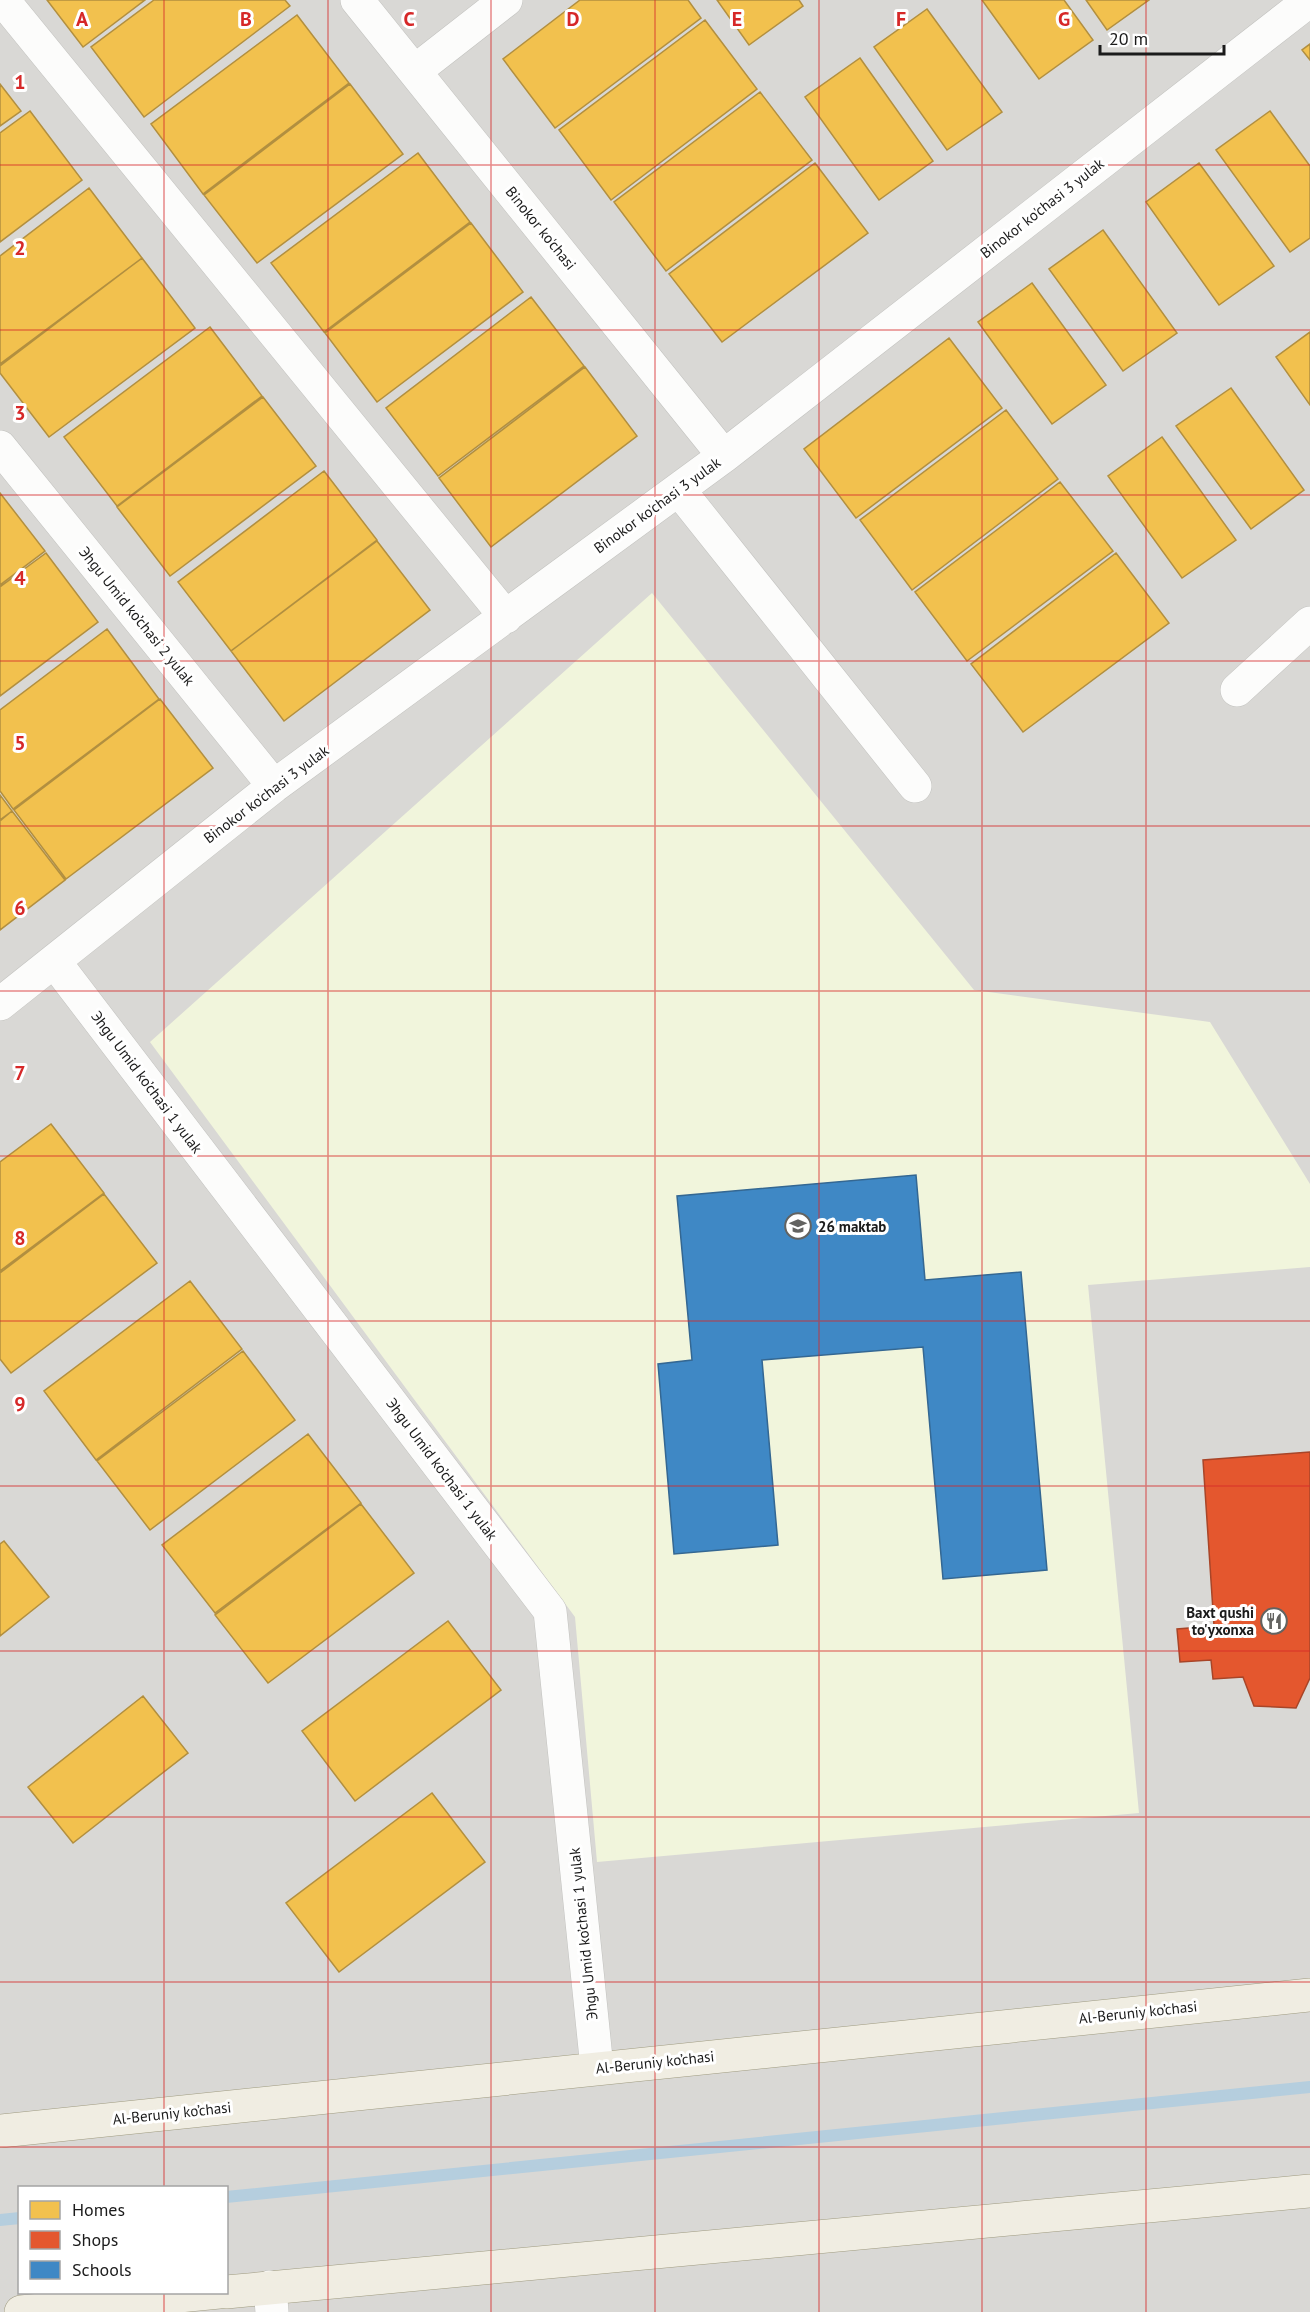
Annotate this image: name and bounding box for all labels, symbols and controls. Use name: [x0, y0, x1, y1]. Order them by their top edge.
text: A: [76, 6, 89, 32]
text: B: [240, 6, 252, 32]
text: C: [403, 6, 415, 32]
text: D: [567, 6, 580, 32]
text: E: [732, 6, 742, 32]
text: F: [896, 6, 906, 32]
text: G: [1058, 6, 1070, 32]
scale bar: [1100, 18, 1224, 56]
text: 20 m: [1109, 27, 1148, 50]
text: 1: [14, 69, 26, 95]
street label: Binokor ko'chasi 3 yulak: [976, 153, 1108, 262]
street label: Binokor ko'chasi: [502, 182, 580, 274]
text: 2: [14, 235, 26, 261]
text: 3: [14, 400, 26, 426]
street label: Binokor ko'chasi 3 yulak: [590, 452, 725, 557]
street label: Эhgu Umid ko’chasi 2 yulak: [75, 543, 199, 690]
text: 4: [14, 565, 26, 591]
text: 5: [14, 730, 26, 756]
street label: Binokor ko'chasi 3 yulak: [200, 740, 333, 847]
text: 6: [14, 895, 26, 921]
street label: Эhgu Umid ko’chasi 1 yulak: [87, 1007, 207, 1158]
text: 7: [14, 1060, 26, 1086]
school or university icon: 26 maktab: [783, 1211, 813, 1241]
place label: 26 maktab: [818, 1217, 886, 1236]
text: 8: [14, 1225, 26, 1251]
text: 9: [14, 1391, 26, 1417]
street label: Эhgu Umid ko’chasi 1 yulak: [382, 1394, 502, 1545]
place label: Baxt qushi to'yxonxa: [1186, 1603, 1254, 1639]
restaurant icon: Baxt qushi to'yxonxa: [1259, 1606, 1289, 1636]
street label: Эhgu Umid ko’chasi 1 yulak: [564, 1846, 602, 2021]
street label: Al-Beruniy ko’chasi: [1078, 1996, 1198, 2028]
street label: Al-Beruniy ko’chasi: [595, 2046, 715, 2078]
street label: Al-Beruniy ko’chasi: [112, 2097, 232, 2129]
legend: [18, 2186, 228, 2294]
text: Homes: [72, 2198, 125, 2221]
text: Shops: [72, 2228, 118, 2251]
text: Schools: [72, 2258, 132, 2281]

